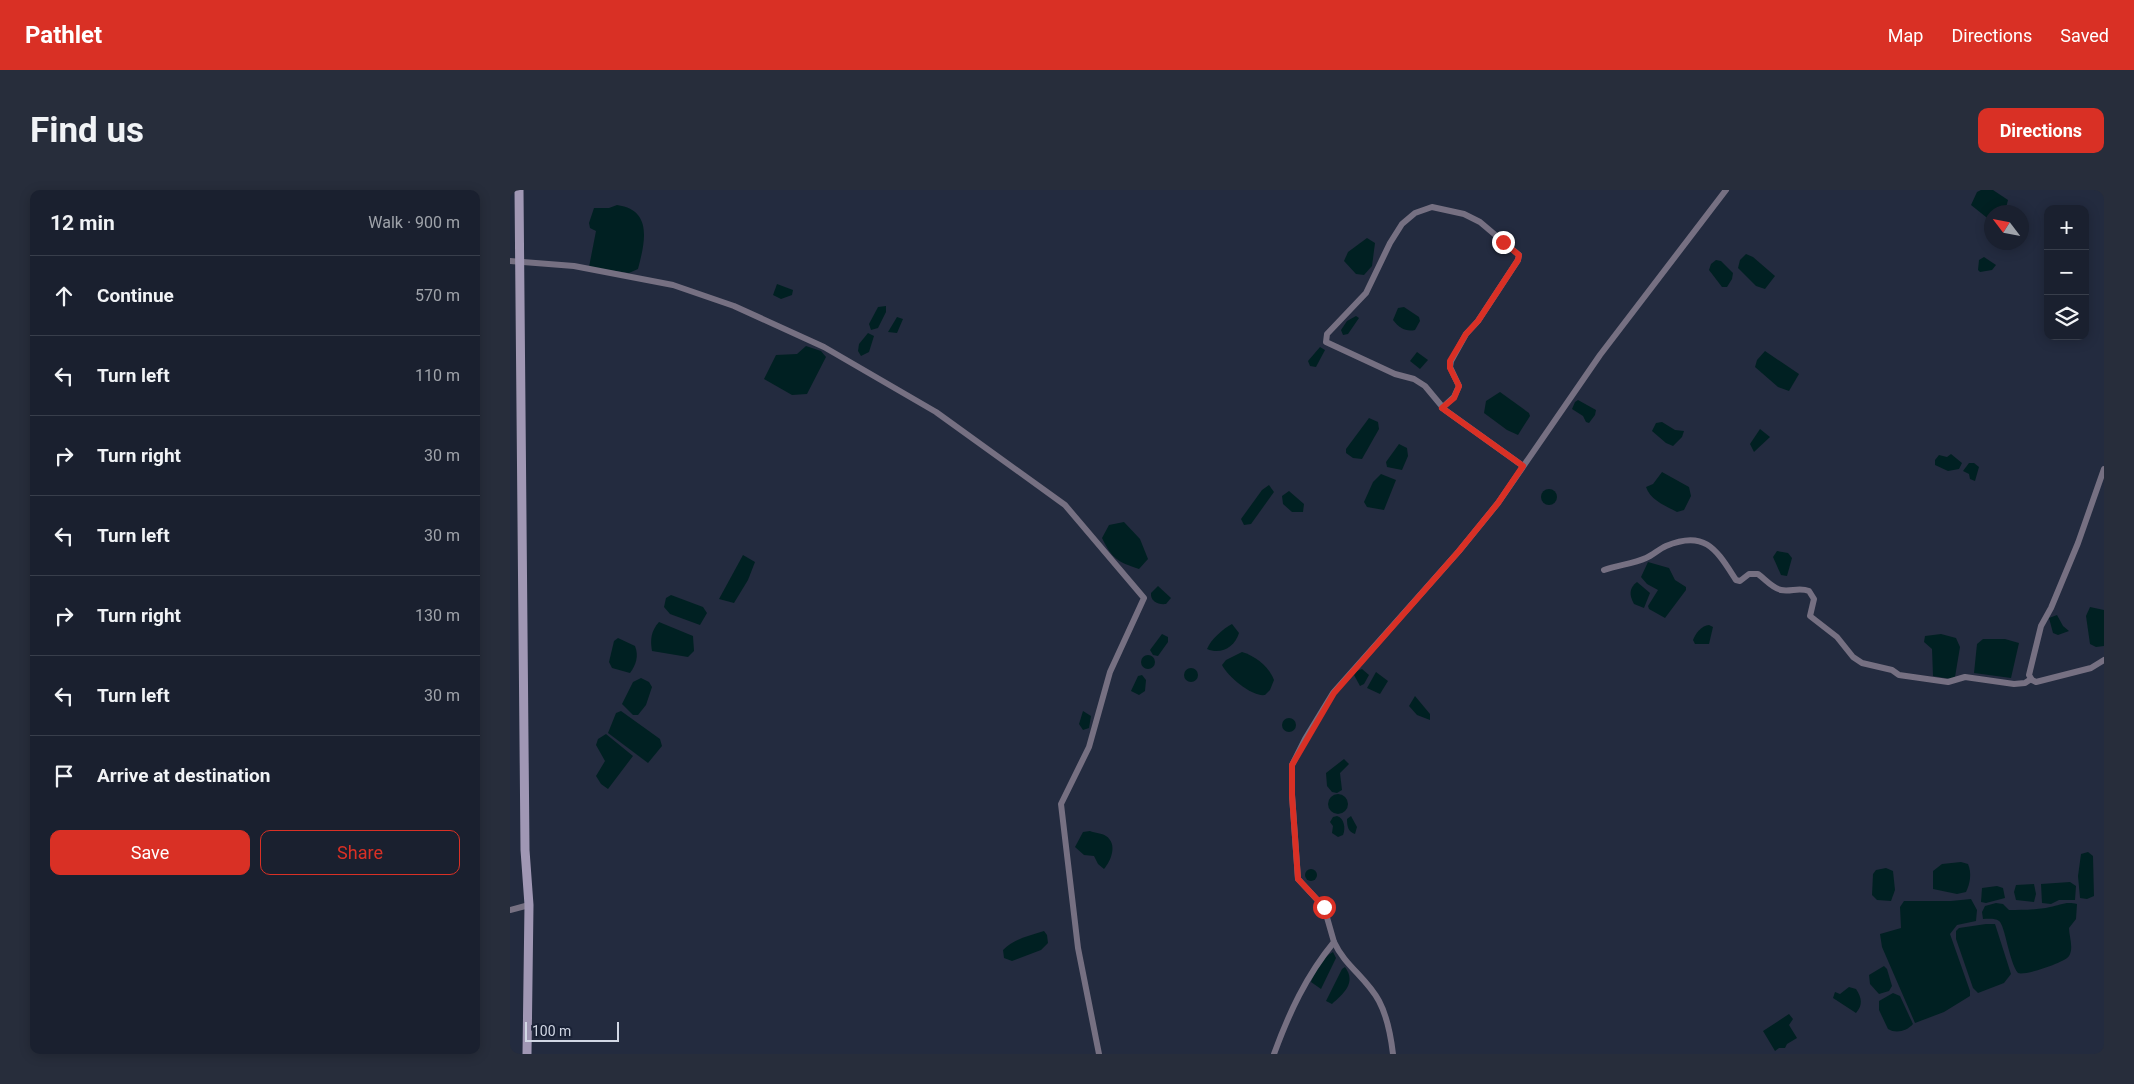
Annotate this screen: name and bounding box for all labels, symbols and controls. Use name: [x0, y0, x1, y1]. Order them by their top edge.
text: Pathlet: [25, 21, 102, 49]
text: Map: [1888, 25, 1923, 46]
text: Directions: [1951, 25, 2032, 46]
text: Saved: [2060, 25, 2109, 46]
button: Directions: [1978, 108, 2104, 153]
text: Find us: [30, 110, 144, 151]
north arrow: [1984, 205, 2029, 250]
map controls: [2044, 205, 2089, 340]
button: +: [2044, 205, 2089, 250]
text: 12 min: [50, 211, 115, 235]
text: Walk · 900 m: [368, 213, 460, 232]
route end: [1492, 231, 1515, 254]
button: −: [2044, 250, 2089, 295]
icon: ahead: [50, 282, 78, 310]
text: Continue: [97, 284, 174, 307]
text: 570 m: [415, 286, 460, 305]
button: layers: [2044, 295, 2089, 340]
icon: left: [50, 362, 78, 390]
text: Turn left: [97, 364, 170, 387]
text: 110 m: [415, 366, 460, 385]
icon: right: [50, 442, 78, 470]
text: Turn right: [97, 444, 181, 467]
text: 30 m: [424, 446, 460, 465]
icon: left: [50, 522, 78, 550]
text: Turn left: [97, 524, 170, 547]
text: 30 m: [424, 526, 460, 545]
icon: right: [50, 602, 78, 630]
text: Turn right: [97, 604, 181, 627]
text: 130 m: [415, 606, 460, 625]
icon: left: [50, 682, 78, 710]
text: Turn left: [97, 684, 170, 707]
text: 30 m: [424, 686, 460, 705]
icon: arrive: [50, 762, 78, 790]
text: Arrive at destination: [97, 764, 270, 787]
button: Save: [50, 830, 250, 875]
button: Share: [260, 830, 460, 875]
route start: [1313, 896, 1336, 919]
scale bar: [525, 1019, 619, 1042]
text: 100 m: [532, 1023, 571, 1039]

